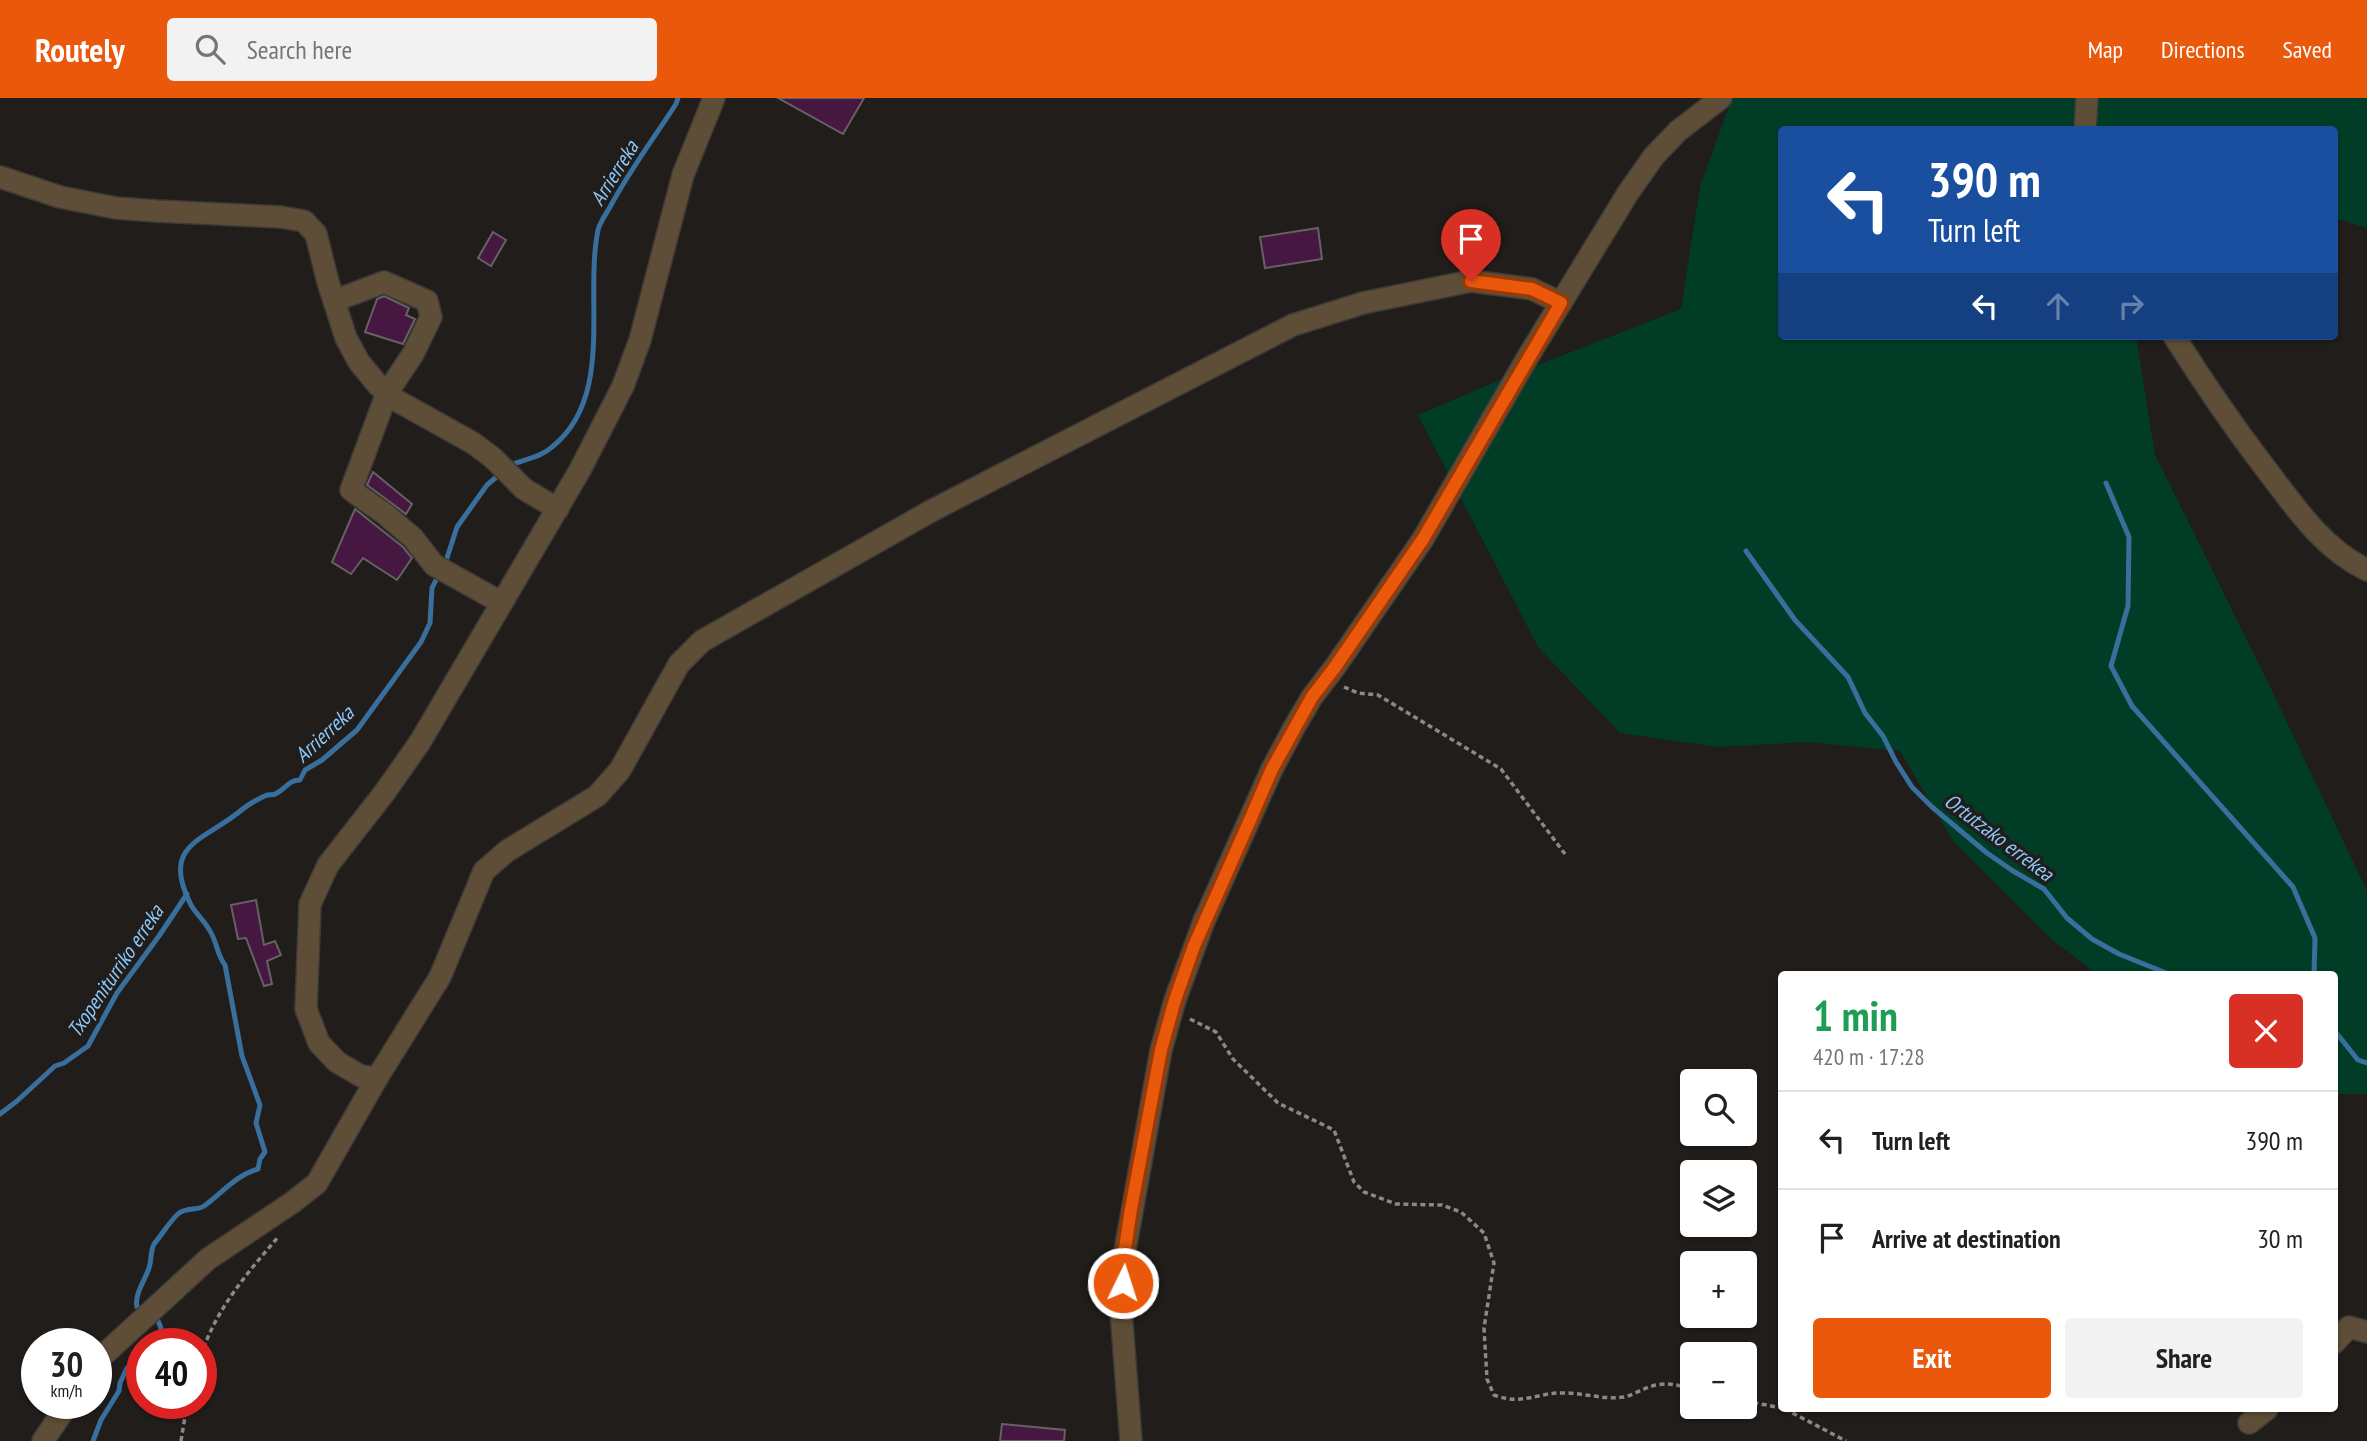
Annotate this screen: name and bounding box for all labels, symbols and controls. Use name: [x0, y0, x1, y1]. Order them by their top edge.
search box: [167, 18, 657, 81]
text: Routely: [35, 28, 125, 71]
icon: search: [191, 30, 229, 68]
text: Search here: [247, 33, 352, 66]
text: Map: [2088, 34, 2123, 65]
text: Directions: [2161, 34, 2245, 65]
text: Saved: [2283, 34, 2332, 65]
water label: Arrierreka: [584, 134, 645, 210]
text: 390 m: [1928, 147, 2041, 211]
icon: left: [1813, 154, 1904, 245]
pin: [1441, 209, 1501, 281]
text: Turn left: [1928, 209, 2020, 251]
icon: arrive: [1452, 220, 1490, 258]
icon: left: [1966, 287, 2004, 325]
icon: ahead: [2039, 287, 2077, 325]
icon: right: [2112, 287, 2150, 325]
water label: Arrierreka: [289, 699, 360, 768]
water label: Ortutzako errekea: [1939, 787, 2060, 888]
water label: Txopeniturriko erreka: [61, 898, 170, 1042]
text: 1 min: [1813, 988, 1898, 1043]
button: close: [2229, 994, 2303, 1068]
text: 420 m · 17:28: [1813, 1042, 1925, 1071]
map controls: [1680, 1069, 1757, 1419]
button: search: [1680, 1069, 1757, 1146]
icon: left: [1813, 1121, 1851, 1159]
text: Turn left: [1872, 1124, 1950, 1157]
text: 390 m: [2245, 1124, 2303, 1157]
button: layers: [1680, 1160, 1757, 1237]
icon: arrive: [1813, 1219, 1851, 1257]
text: Arrive at destination: [1872, 1222, 2061, 1255]
text: 30 m: [2257, 1222, 2303, 1255]
position arrow: [1086, 1246, 1160, 1320]
button: +: [1680, 1251, 1757, 1328]
button: Exit: [1813, 1318, 2051, 1398]
button: Share: [2065, 1318, 2303, 1398]
speed limit sign: 40: [126, 1328, 217, 1419]
text: 30: [50, 1341, 83, 1387]
button: −: [1680, 1342, 1757, 1419]
text: km/h: [51, 1379, 82, 1402]

